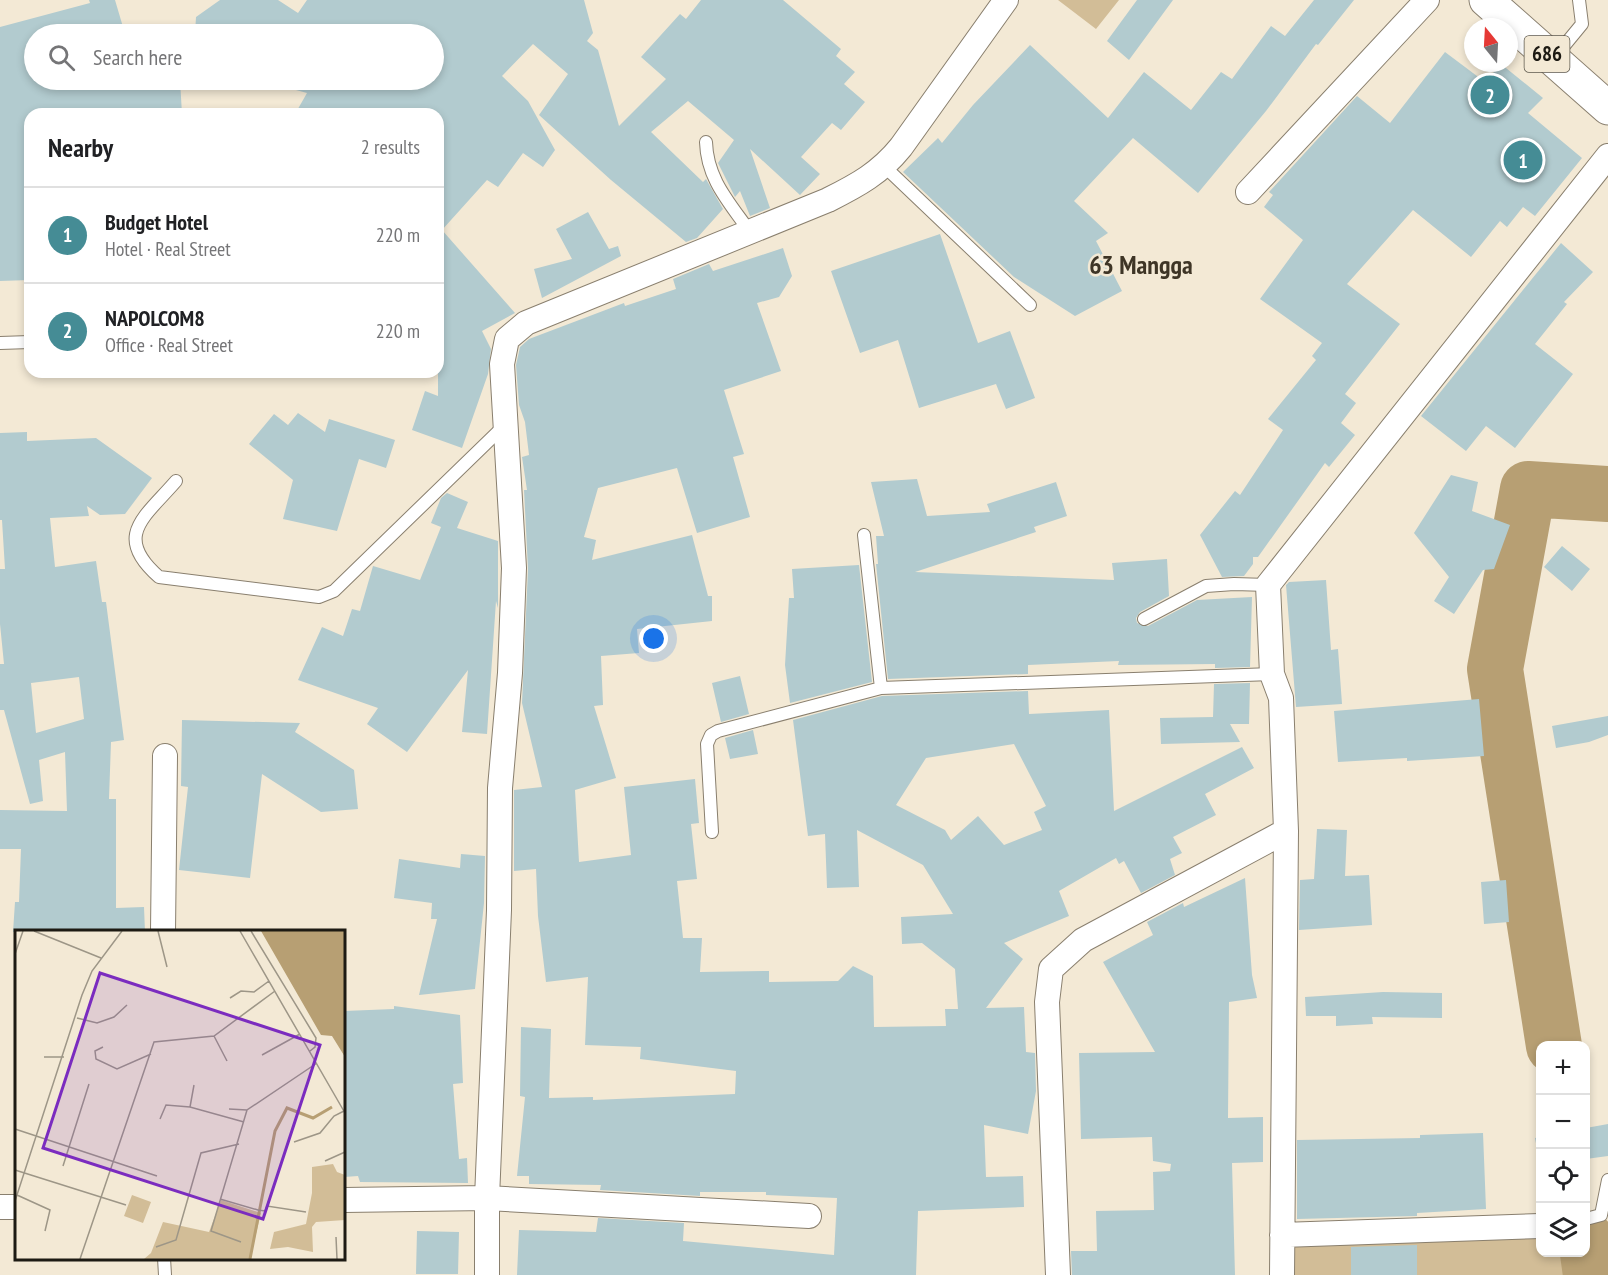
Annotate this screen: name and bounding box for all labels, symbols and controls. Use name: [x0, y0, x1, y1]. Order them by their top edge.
north arrow: [1464, 18, 1518, 72]
search box: [24, 24, 444, 90]
road number: 686: [1524, 36, 1570, 72]
icon: search: [45, 41, 78, 74]
text: Search here: [93, 43, 182, 71]
pin: 2: [1470, 72, 1510, 118]
text: Nearby: [48, 131, 113, 164]
text: 2 results: [361, 134, 420, 160]
pin: 1: [1504, 138, 1543, 182]
text: Budget Hotel: [105, 208, 208, 236]
text: 1: [63, 222, 72, 248]
text: 220 m: [376, 222, 420, 248]
text: Hotel · Real Street: [105, 236, 231, 262]
district label: 63 Mangga: [1089, 248, 1193, 281]
text: NAPOLCOM8: [105, 304, 205, 332]
text: 2: [63, 318, 72, 344]
text: 220 m: [376, 318, 420, 344]
text: Office · Real Street: [105, 332, 233, 358]
your location: [639, 624, 668, 653]
inset map: [15, 930, 345, 1260]
map controls: [1536, 1041, 1590, 1257]
button: +: [1536, 1041, 1590, 1095]
button: −: [1536, 1095, 1590, 1149]
button: locate: [1536, 1149, 1590, 1203]
button: layers: [1536, 1203, 1590, 1257]

